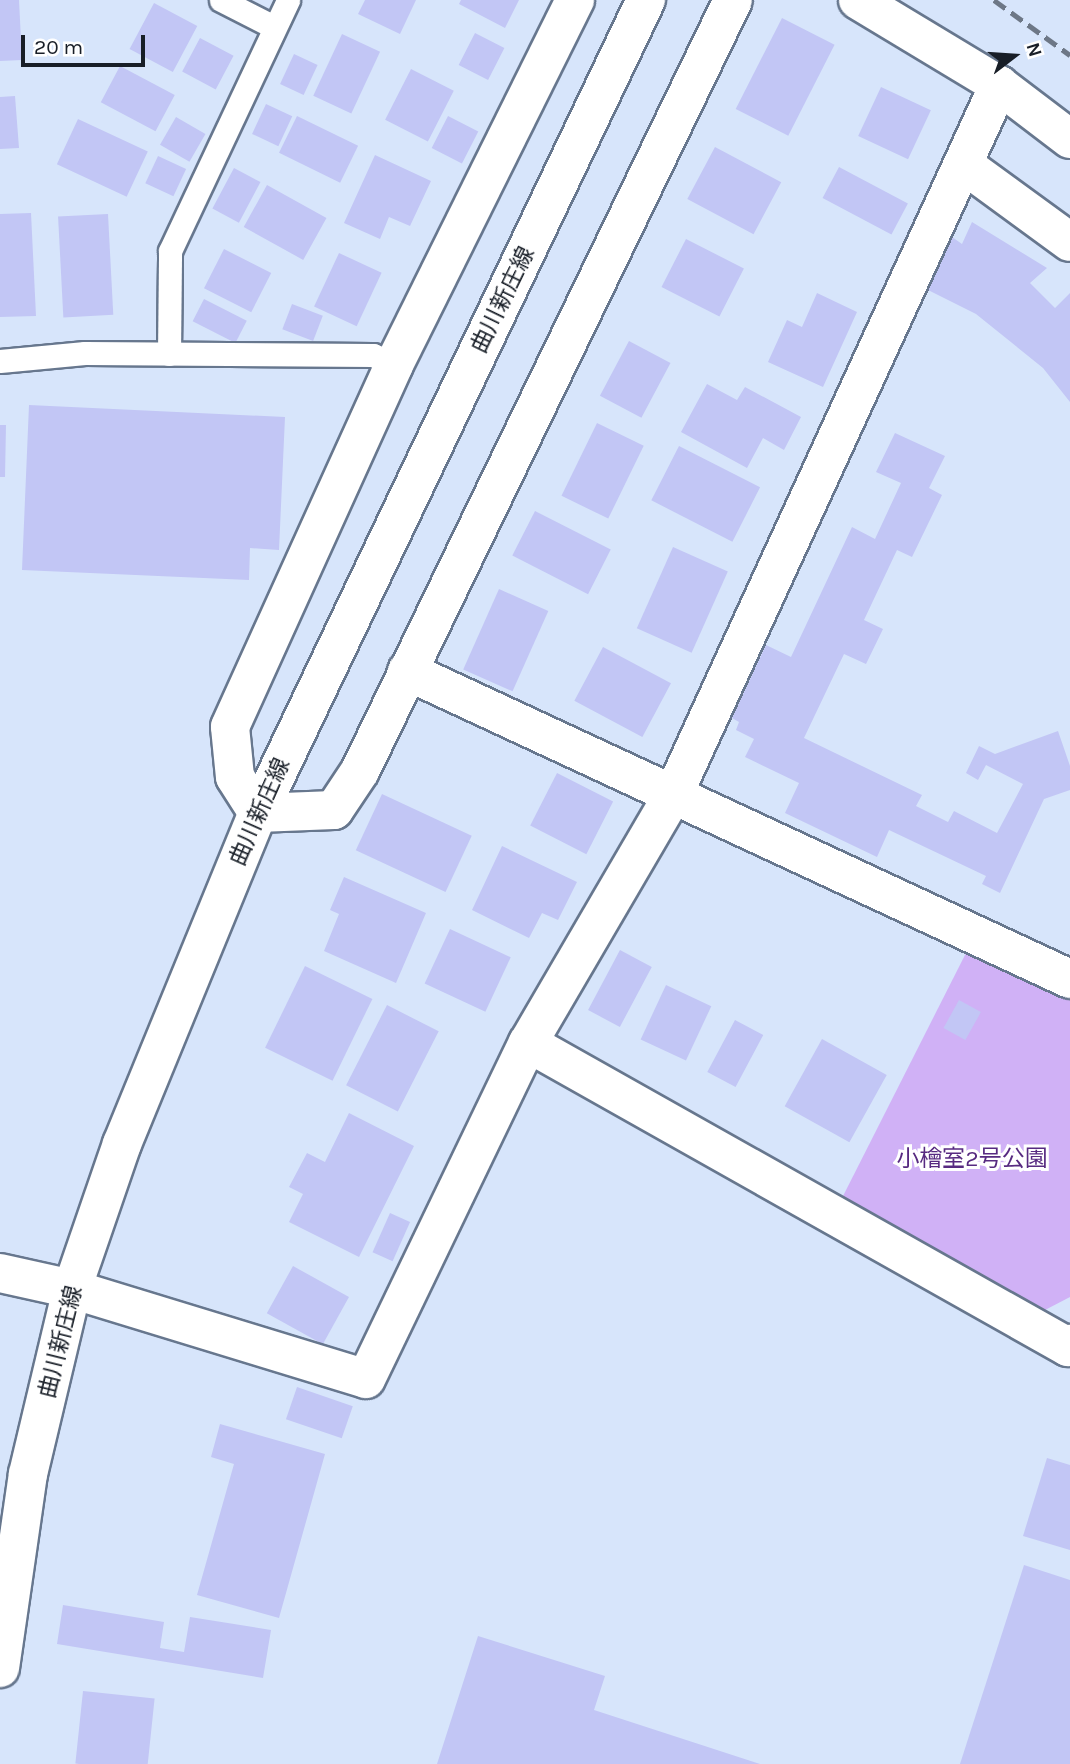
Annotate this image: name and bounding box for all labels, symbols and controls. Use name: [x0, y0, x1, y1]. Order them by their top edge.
scale bar: [24, 21, 149, 65]
north arrow: [979, 21, 1049, 91]
text: 20 m: [34, 35, 83, 59]
text: N: [1022, 40, 1047, 60]
street label: 曲川新庄線: [465, 242, 541, 358]
street label: 曲川新庄線: [224, 754, 296, 870]
park label: 小檜室2号公園: [896, 1145, 1048, 1173]
street label: 曲川新庄線: [34, 1283, 88, 1401]

